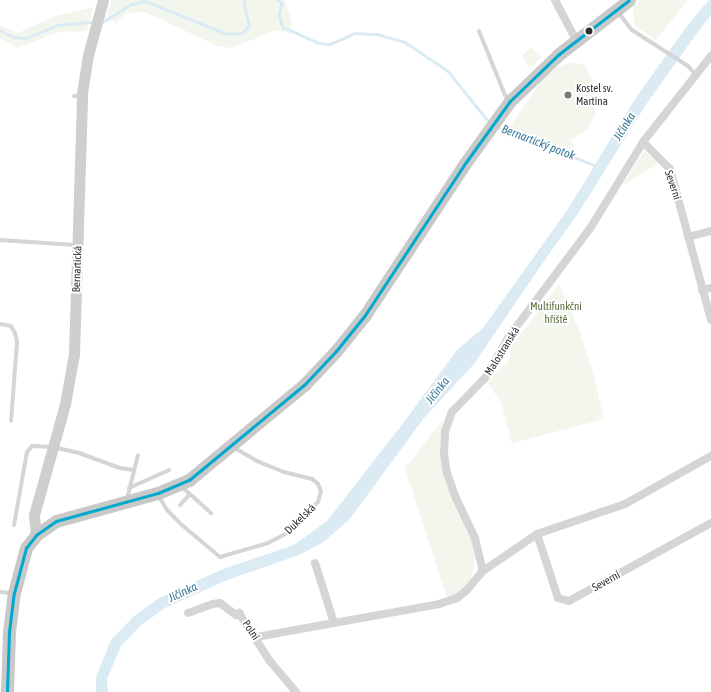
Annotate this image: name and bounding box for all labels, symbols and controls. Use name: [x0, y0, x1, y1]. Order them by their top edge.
unlabelled marker: [584, 26, 594, 36]
place label: Kostel sv. Martina: [576, 82, 613, 108]
marker: Kostel sv. Martina: [563, 90, 573, 100]
water label: Jičínka: [611, 110, 639, 144]
water label: Bernartický potok: [499, 122, 577, 164]
street label: Severní: [662, 169, 684, 201]
street label: Bernartická: [70, 245, 84, 293]
park label: Multifunkční hřiště: [530, 300, 582, 326]
street label: Malostranská: [482, 324, 522, 378]
water label: Jičínka: [423, 375, 453, 407]
street label: Dukelská: [282, 501, 318, 537]
street label: Severní: [590, 568, 622, 594]
water label: Jičínka: [166, 580, 200, 606]
street label: Polní: [240, 618, 262, 642]

